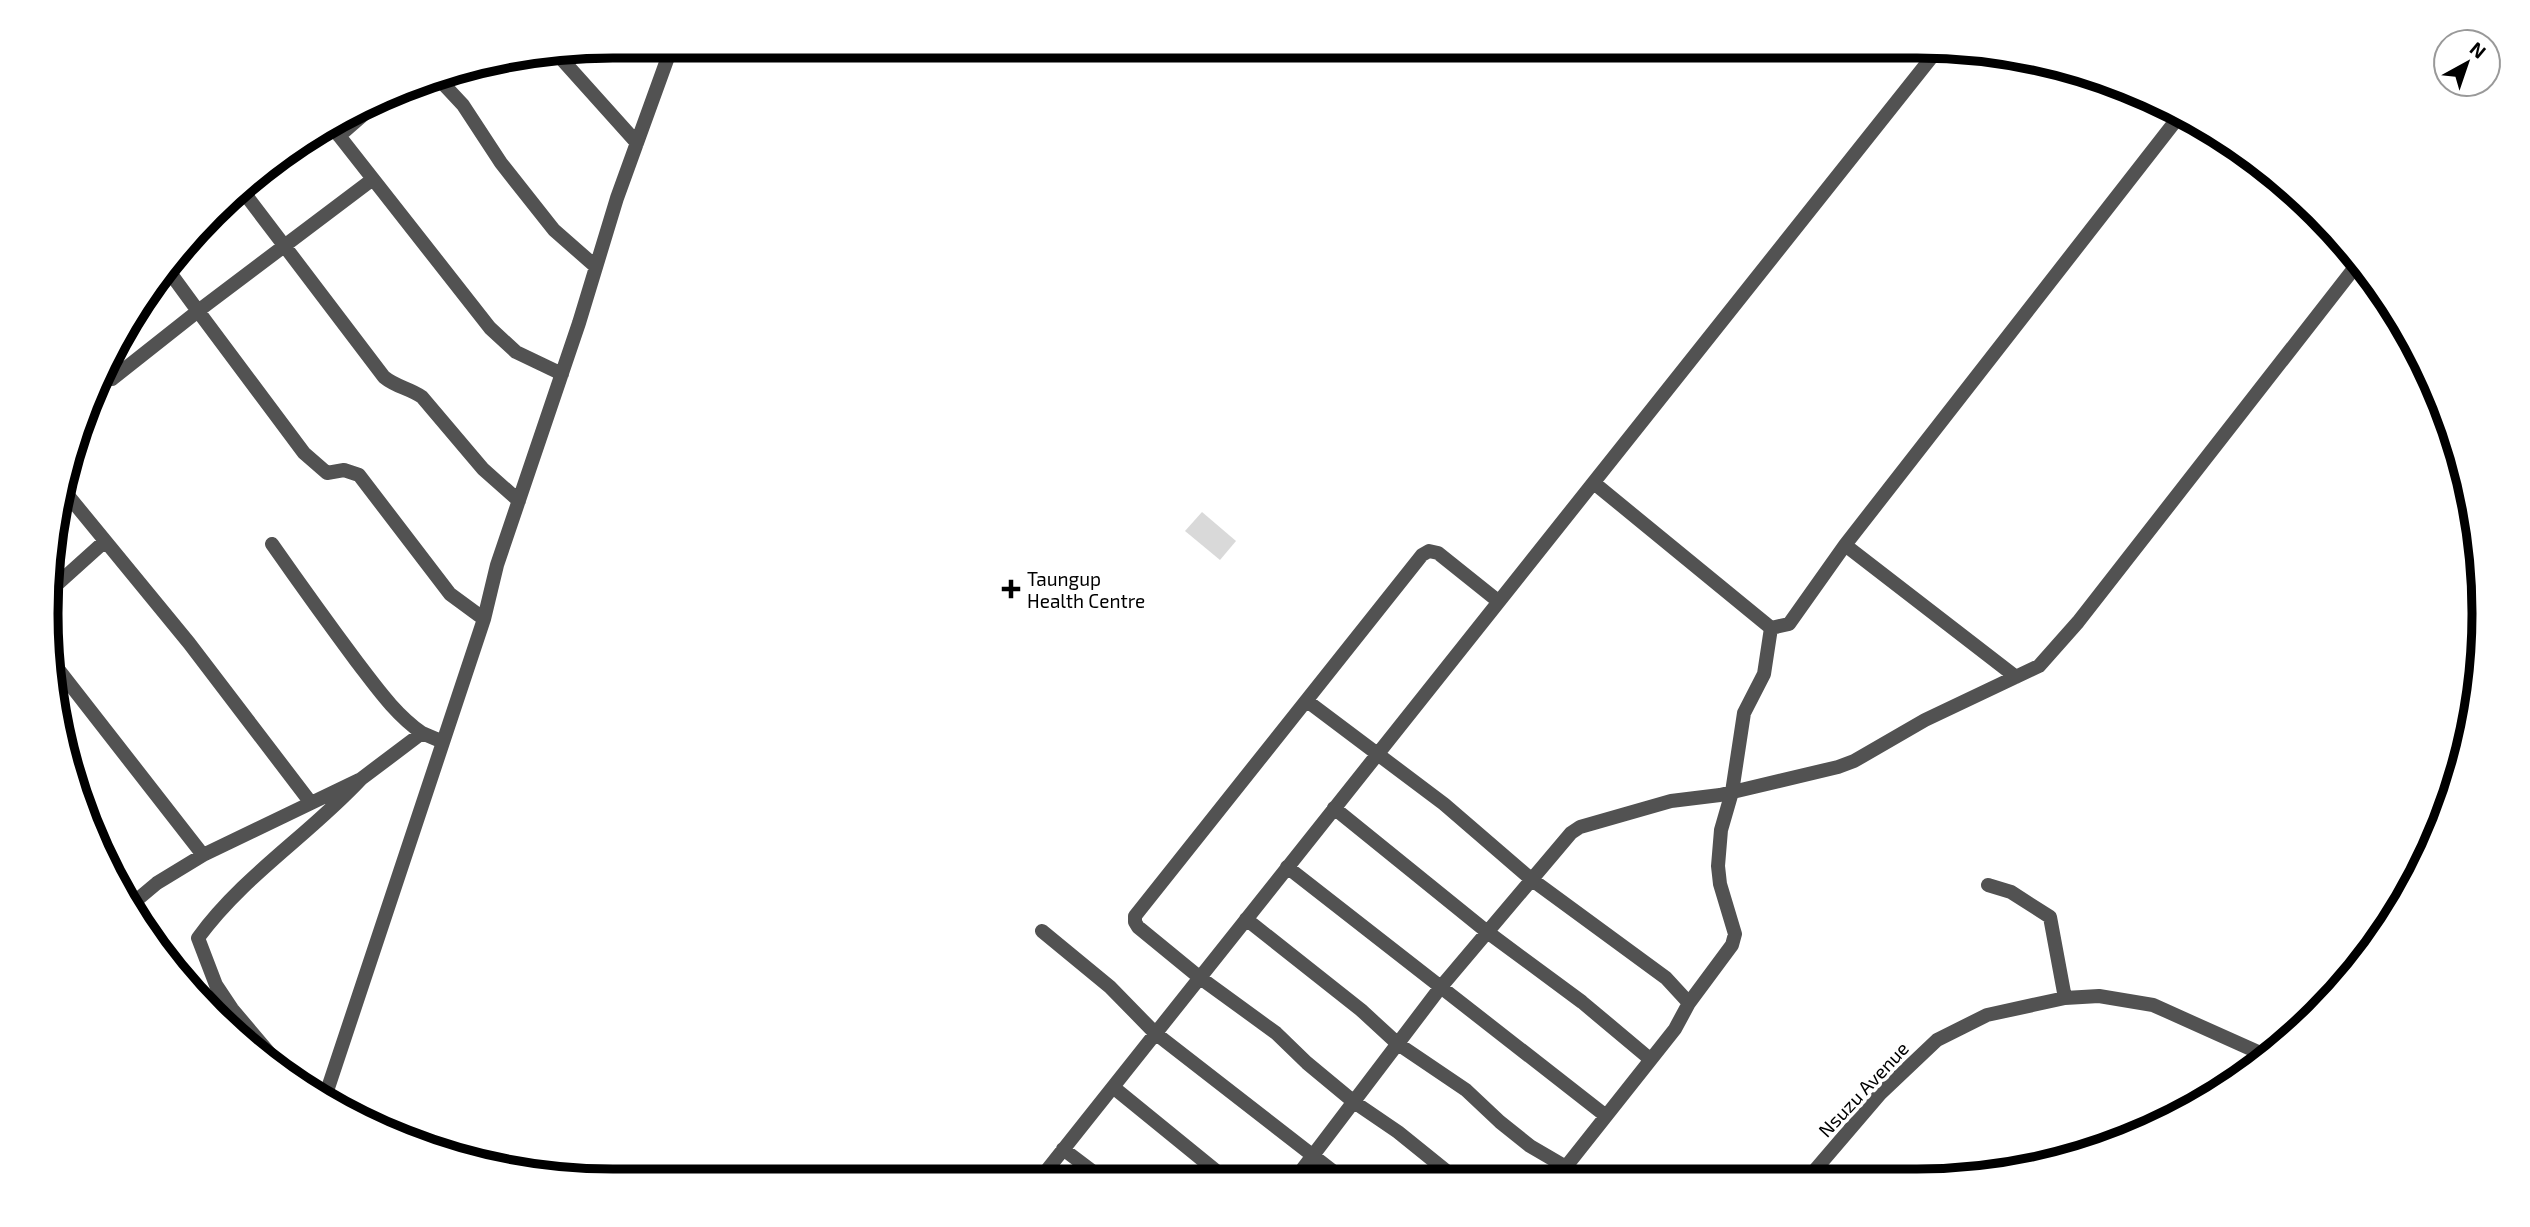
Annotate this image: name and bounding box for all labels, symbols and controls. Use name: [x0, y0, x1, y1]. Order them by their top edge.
north arrow: [2432, 28, 2502, 98]
text: N: [2466, 36, 2491, 63]
place label: Taungup Health Centre: [1027, 567, 1145, 612]
marker: Taungup Health Centre: [1001, 579, 1021, 599]
street label: Nsuzu Avenue: [1813, 1037, 1913, 1141]

